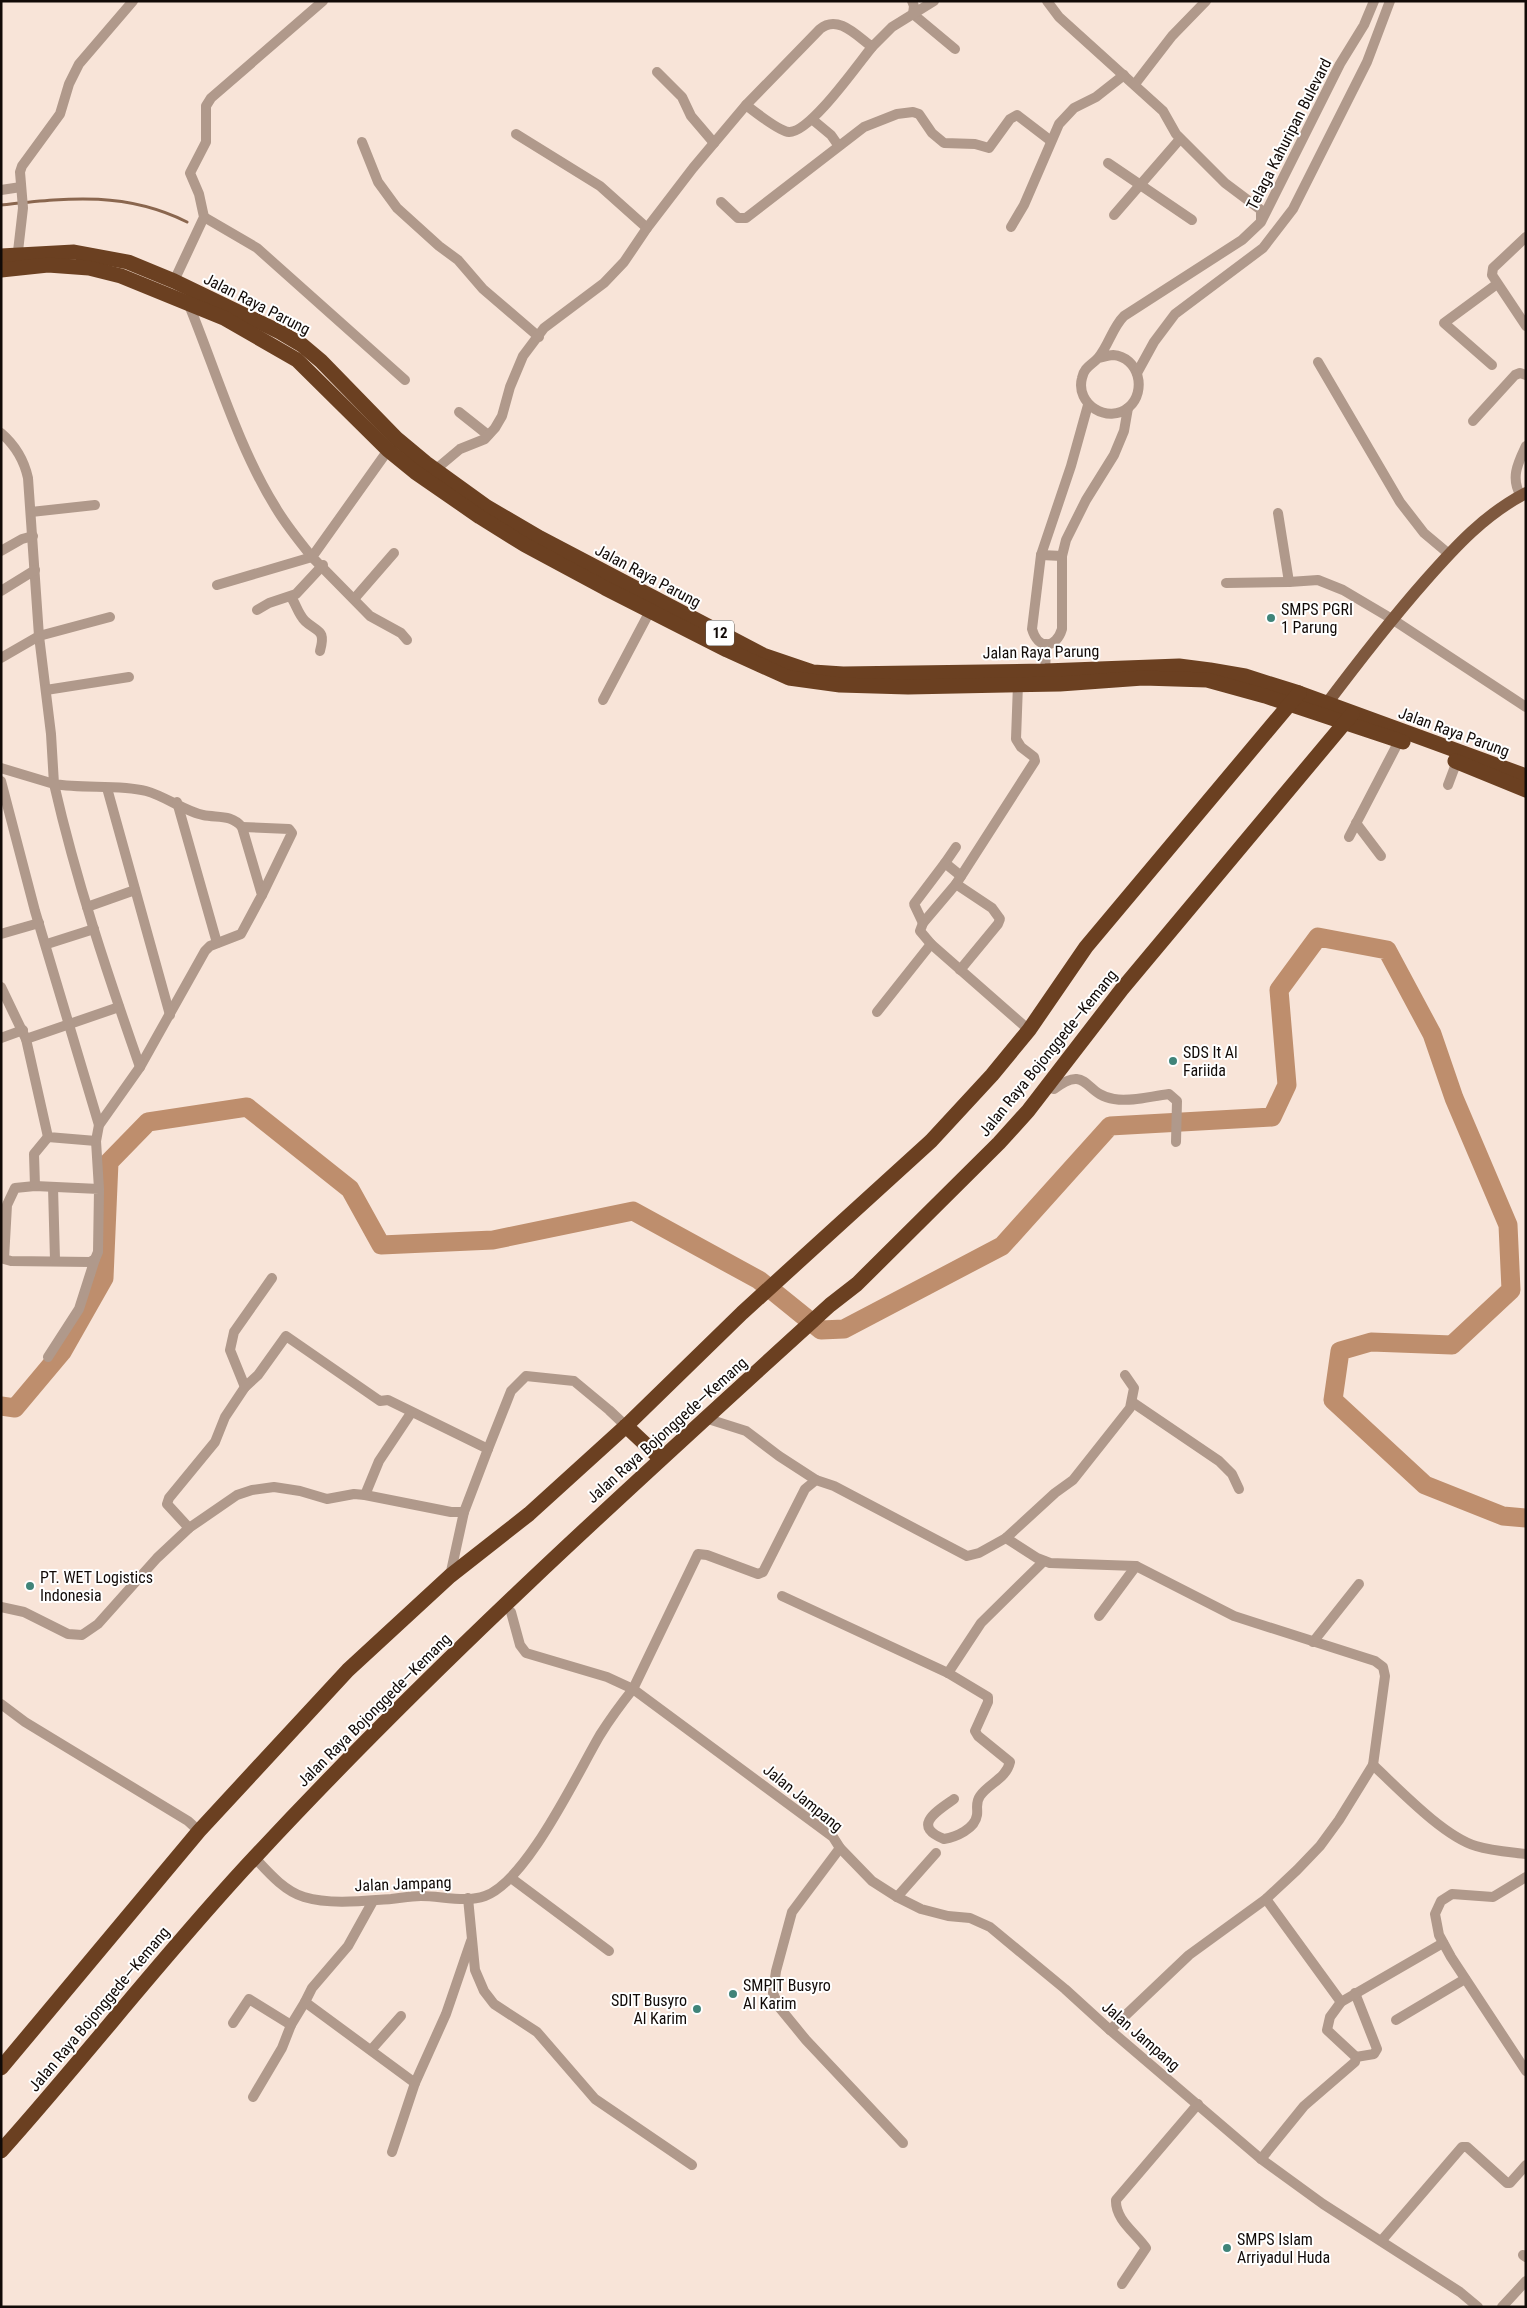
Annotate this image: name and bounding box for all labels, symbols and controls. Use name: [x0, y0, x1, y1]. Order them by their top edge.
street label: Telaga Kahuripan Bulevard: [1242, 55, 1336, 213]
street label: Jalan Raya Parung: [201, 269, 313, 339]
street label: Jalan Raya Parung: [592, 540, 704, 612]
place label: SMPS PGRI 1 Parung: [1281, 600, 1353, 637]
marker: SMPS PGRI 1 Parung: [1265, 612, 1277, 624]
road number: 12: [706, 620, 734, 646]
street label: Jalan Raya Parung: [982, 641, 1100, 663]
street label: Jalan Raya Parung: [1396, 703, 1512, 761]
street label: Jalan Raya Bojonggede—Kemang: [975, 966, 1121, 1140]
place label: SDS It Al Fariida: [1183, 1043, 1238, 1080]
marker: SDS It Al Fariida: [1167, 1055, 1179, 1067]
street label: Jalan Raya Bojonggede—Kemang: [583, 1353, 751, 1507]
place label: PT. WET Logistics Indonesia: [40, 1568, 153, 1605]
marker: PT. WET Logistics Indonesia: [24, 1580, 36, 1592]
street label: Jalan Raya Bojonggede—Kemang: [293, 1629, 455, 1791]
street label: Jalan Jampang: [759, 1760, 847, 1836]
street label: Jalan Jampang: [354, 1873, 452, 1895]
street label: Jalan Raya Bojonggede—Kemang: [25, 1923, 173, 2095]
place label: SMPIT Busyro Al Karim: [743, 1976, 831, 2013]
marker: SMPIT Busyro Al Karim: [727, 1988, 739, 2000]
place label: SDIT Busyro Al Karim: [611, 1991, 687, 2028]
street label: Jalan Jampang: [1098, 1997, 1184, 2075]
marker: SDIT Busyro Al Karim: [691, 2003, 703, 2015]
place label: SMPS Islam Arriyadul Huda: [1237, 2230, 1330, 2267]
marker: SMPS Islam Arriyadul Huda: [1221, 2242, 1233, 2254]

